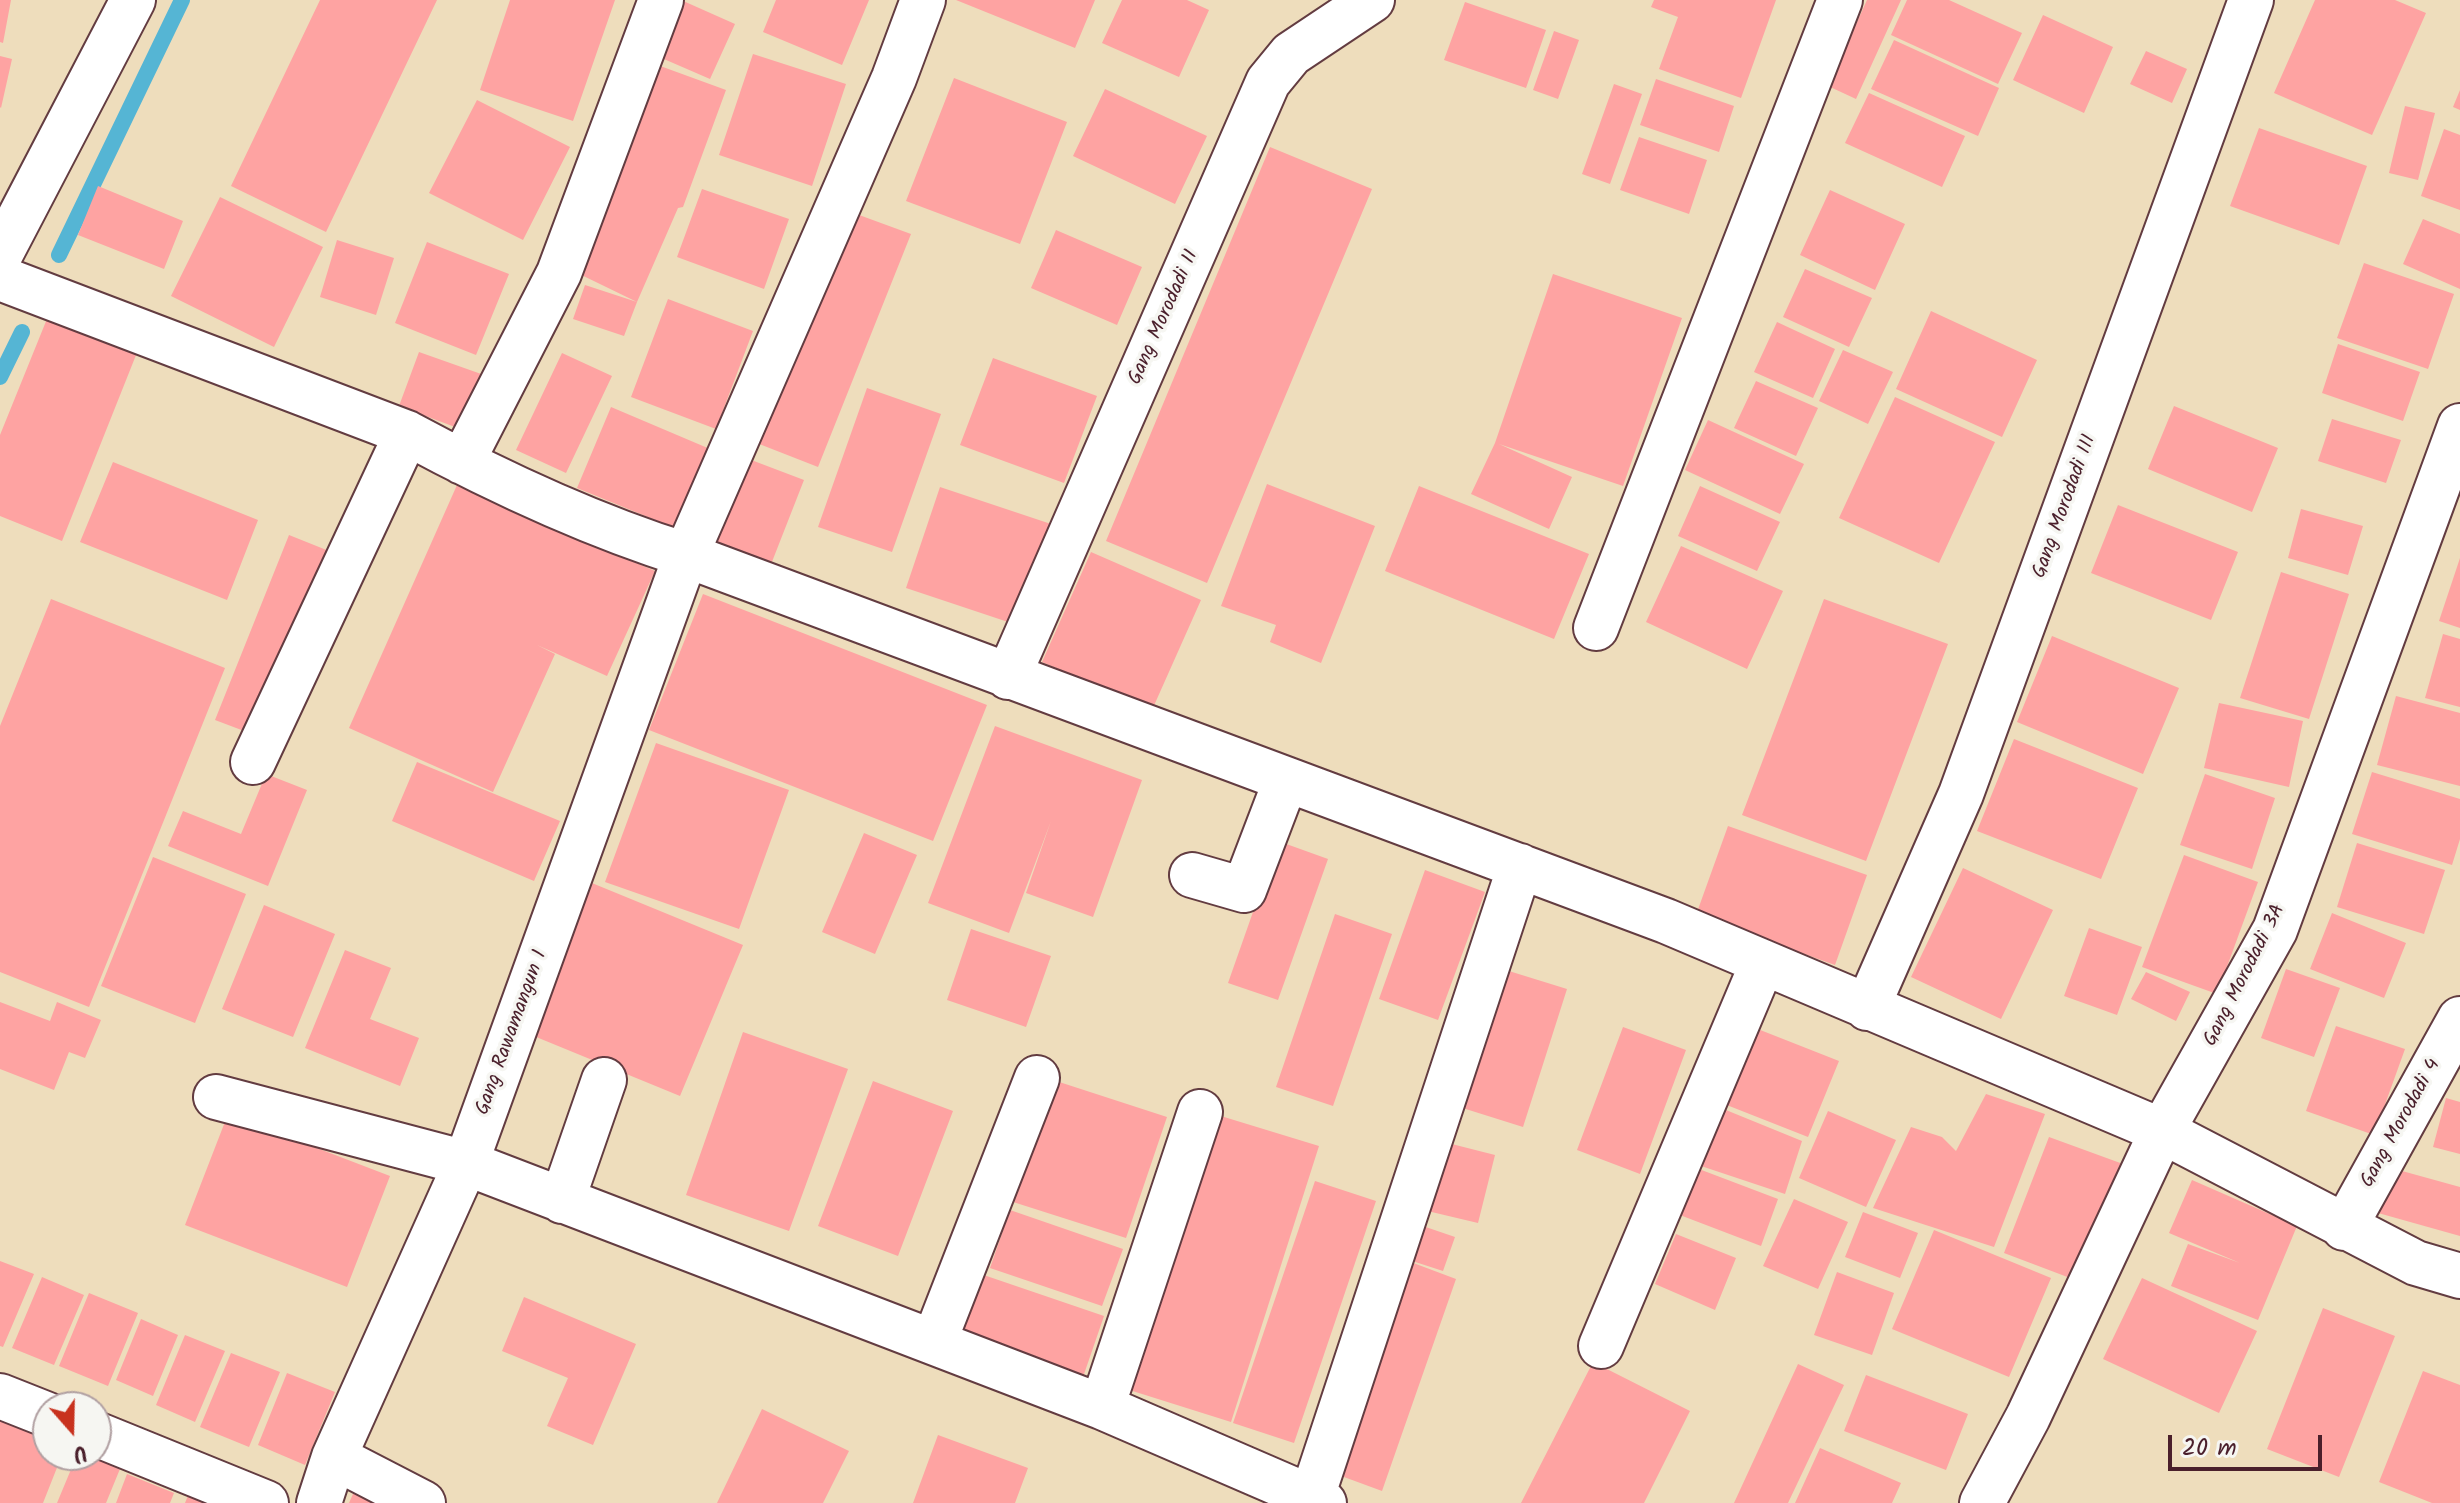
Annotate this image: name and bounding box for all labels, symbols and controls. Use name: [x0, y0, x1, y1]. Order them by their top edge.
street label: Gang Morodadi II: [1125, 247, 1205, 389]
street label: Gang Morodadi III: [2029, 432, 2103, 582]
street label: Gang Morodadi 3A: [2200, 901, 2292, 1051]
street label: Gang Rawamangun 1: [472, 947, 554, 1119]
street label: Gang Morodadi 4: [2357, 1055, 2447, 1193]
north arrow: [32, 1391, 112, 1471]
scale bar: [2172, 1419, 2326, 1469]
text: 20 m: [2182, 1429, 2237, 1468]
text: U: [68, 1433, 92, 1471]

